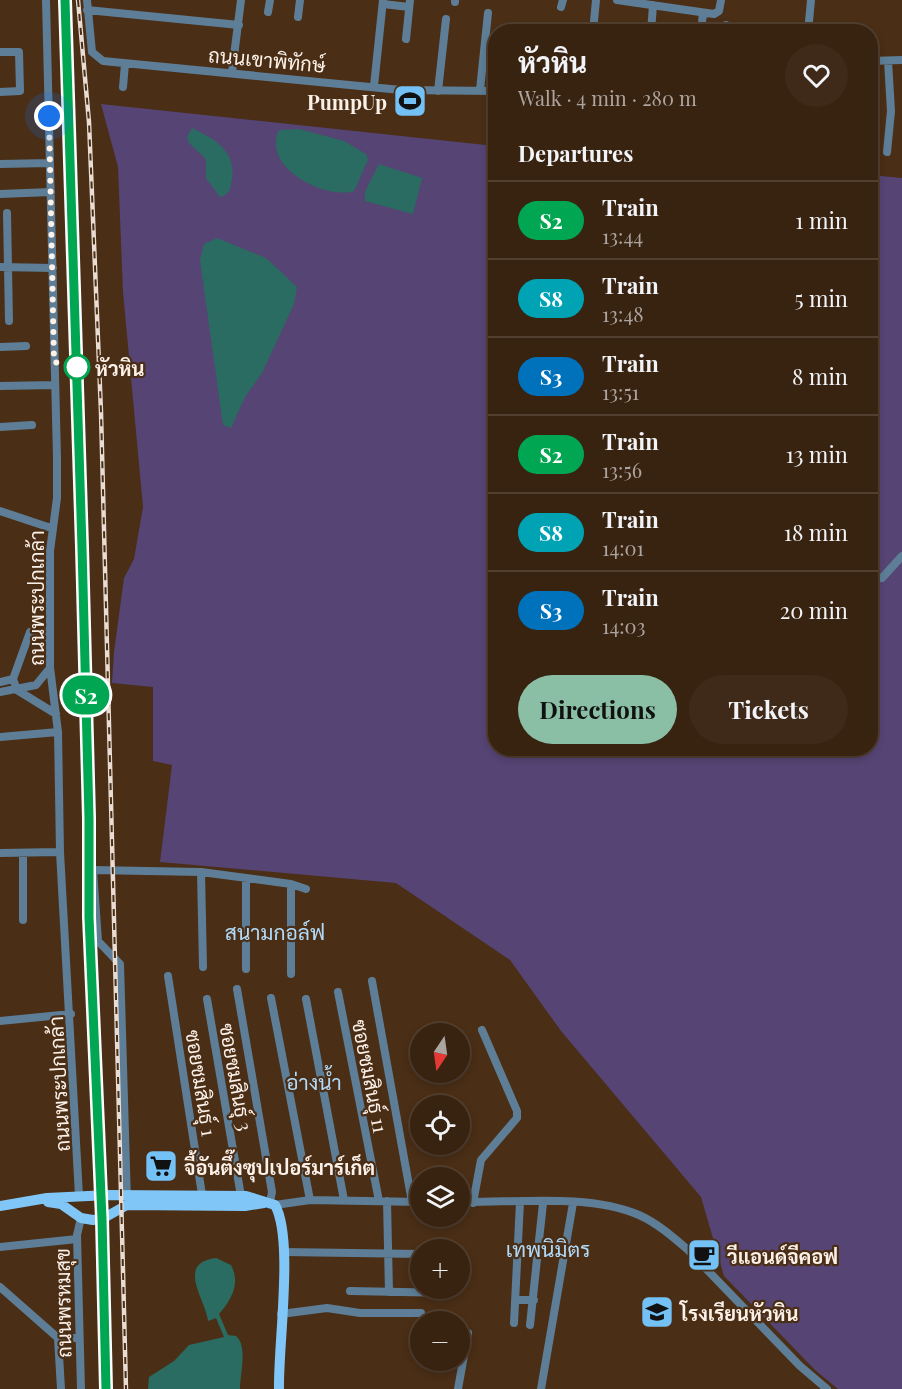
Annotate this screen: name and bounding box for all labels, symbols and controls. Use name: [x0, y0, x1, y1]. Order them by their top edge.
street label: ถนนเขาพิทักษ์: [207, 40, 327, 78]
text: หัวหิน: [518, 43, 587, 80]
button: heart: [785, 44, 848, 107]
sports icon: PumpUp: [392, 83, 428, 119]
text: Walk · 4 min · 280 m: [518, 84, 697, 111]
place label: PumpUp: [307, 88, 387, 115]
your location: [34, 101, 64, 131]
text: Departures: [518, 138, 633, 168]
text: Train: [602, 192, 659, 222]
text: 1 min: [795, 205, 848, 235]
text: S2: [539, 206, 563, 234]
text: 13:44: [602, 222, 643, 249]
text: Train: [602, 270, 659, 300]
text: 5 min: [795, 283, 848, 313]
text: S8: [539, 284, 563, 312]
text: 13:48: [602, 300, 644, 327]
text: Train: [602, 348, 659, 378]
marker: หัวหิน: [64, 354, 90, 380]
place label: หัวหิน: [95, 354, 145, 381]
text: 8 min: [792, 361, 848, 391]
text: S3: [540, 362, 562, 390]
text: 13:51: [602, 378, 639, 405]
text: Train: [602, 426, 659, 456]
text: 13 min: [786, 439, 848, 469]
text: S2: [539, 440, 563, 468]
text: 13:56: [602, 456, 642, 483]
text: Train: [602, 504, 659, 534]
text: 18 min: [784, 517, 848, 547]
text: S8: [539, 518, 563, 546]
street label: ถนนพระปกเกล้า: [22, 530, 49, 666]
text: 14:01: [602, 534, 644, 561]
text: Train: [602, 582, 659, 612]
text: 20 min: [780, 595, 848, 625]
text: S3: [540, 596, 562, 624]
text: 14:03: [602, 612, 646, 639]
button: Directions: [518, 675, 677, 744]
button: Tickets: [689, 675, 848, 744]
line badge: S2: [59, 676, 113, 714]
text: S2: [74, 681, 98, 709]
district label: สนามกอล์ฟ: [225, 917, 325, 945]
street label: ถนนพระปกเกล้า: [41, 1016, 75, 1152]
street label: ซอยชมสินธุ์ 11: [345, 1017, 395, 1135]
street label: ซอยชมสินธุ์ 3: [212, 1021, 260, 1133]
north arrow: [410, 1023, 470, 1083]
map controls: [410, 1023, 470, 1371]
street label: ซอยชมสินธุ์ 1: [178, 1028, 224, 1138]
district label: อ่างน้ำ: [286, 1065, 342, 1095]
button: locate: [410, 1095, 470, 1155]
supermarket icon: จี้อันตึ๊งซุปเปอร์มาร์เก็ต: [143, 1148, 179, 1184]
place label: จี้อันตึ๊งซุปเปอร์มาร์เก็ต: [184, 1149, 375, 1183]
button: layers: [410, 1167, 470, 1227]
district label: เทพนิมิตร: [506, 1234, 590, 1262]
cafe icon: วีแอนด์จีคอฟ: [686, 1237, 722, 1273]
button: +: [410, 1239, 470, 1299]
place label: วีแอนด์จีคอฟ: [727, 1242, 838, 1269]
street label: ถนนพรหมสุข: [48, 1248, 78, 1358]
school or university icon: โรงเรียนหัวหิน: [639, 1294, 675, 1330]
place label: โรงเรียนหัวหิน: [679, 1299, 799, 1326]
button: −: [410, 1311, 470, 1371]

